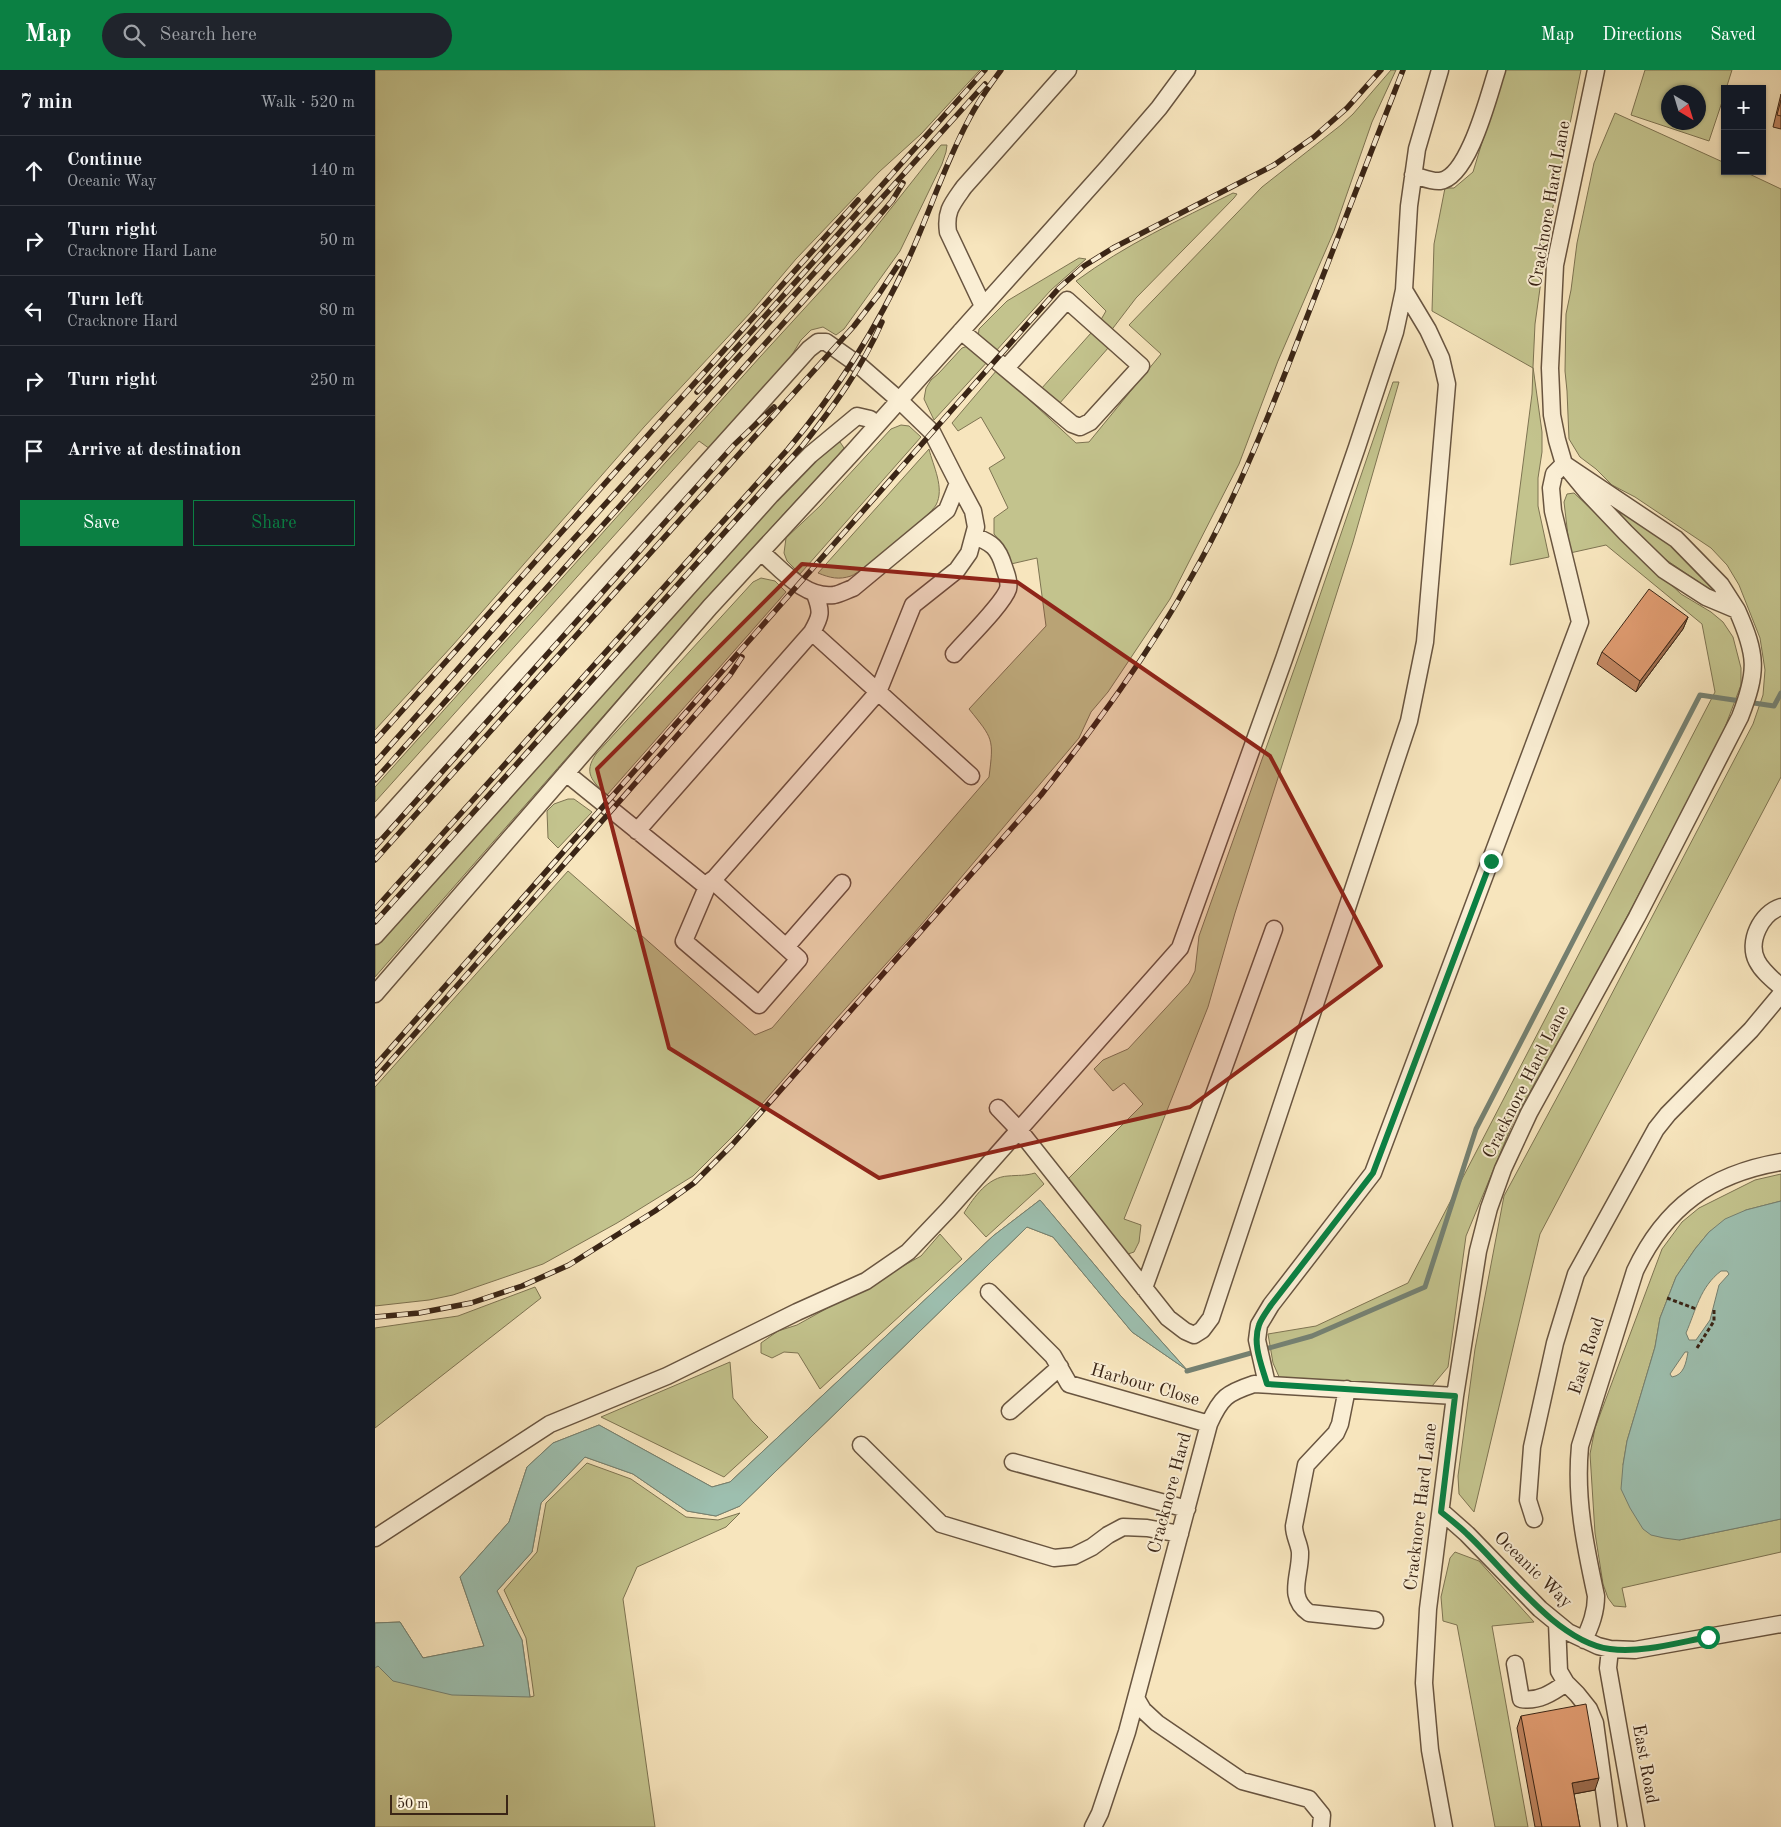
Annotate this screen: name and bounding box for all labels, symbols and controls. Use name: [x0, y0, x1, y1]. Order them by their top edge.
search box: [102, 13, 452, 58]
icon: search: [120, 21, 148, 49]
text: Map: [25, 23, 72, 47]
text: Search here: [160, 26, 257, 45]
text: Map: [1541, 26, 1574, 44]
text: Directions: [1602, 26, 1682, 44]
text: Saved: [1710, 26, 1756, 44]
north arrow: [1661, 85, 1706, 130]
map controls: [1721, 85, 1766, 175]
button: +: [1721, 85, 1766, 130]
text: 7 min: [20, 92, 73, 113]
text: Walk · 520 m: [260, 95, 355, 111]
street label: Cracknore Hard Lane: [1526, 119, 1574, 289]
button: −: [1721, 130, 1766, 175]
text: Continue: [67, 151, 142, 170]
icon: ahead: [20, 157, 48, 185]
text: 140 m: [310, 163, 355, 179]
text: Oceanic Way: [67, 174, 157, 190]
text: Turn right: [67, 221, 157, 240]
icon: right: [20, 227, 48, 255]
text: 50 m: [319, 233, 355, 249]
text: Cracknore Hard Lane: [67, 244, 217, 260]
text: Turn left: [67, 291, 144, 310]
icon: left: [20, 297, 48, 325]
text: 80 m: [319, 303, 355, 319]
text: Cracknore Hard: [67, 314, 178, 330]
icon: right: [20, 367, 48, 395]
text: Turn right: [67, 371, 157, 390]
text: 250 m: [310, 373, 355, 389]
icon: arrive: [20, 437, 48, 465]
text: Arrive at destination: [67, 441, 241, 460]
button: Save: [20, 500, 183, 546]
button: Share: [193, 500, 355, 546]
route end: [1480, 850, 1503, 873]
street label: Cracknore Hard Lane: [1480, 1003, 1572, 1161]
street label: East Road: [1566, 1315, 1608, 1397]
street label: Harbour Close: [1088, 1361, 1202, 1409]
street label: Cracknore Hard Lane: [1402, 1422, 1440, 1592]
street label: Cracknore Hard: [1145, 1430, 1195, 1556]
street label: Oceanic Way: [1490, 1528, 1576, 1612]
route start: [1697, 1626, 1720, 1649]
street label: East Road: [1629, 1723, 1661, 1805]
scale bar: [390, 1792, 507, 1815]
text: 50 m: [397, 1797, 428, 1811]

